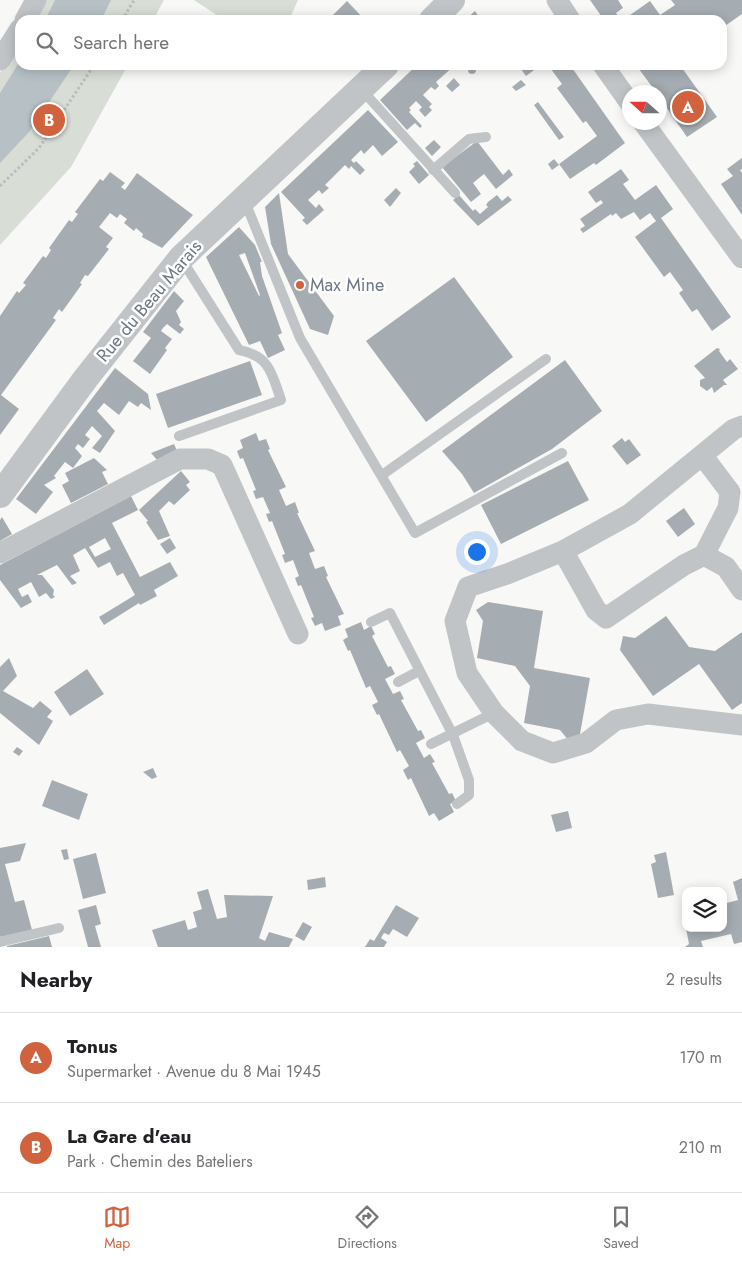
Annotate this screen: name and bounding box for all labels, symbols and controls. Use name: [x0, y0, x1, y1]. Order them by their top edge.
search box: [15, 15, 727, 70]
icon: search: [33, 29, 61, 57]
text: Search here: [73, 29, 169, 56]
north arrow: [622, 85, 667, 130]
pin: A: [672, 88, 704, 126]
pin: B: [33, 101, 65, 139]
street label: Rue du Beau Marais: [90, 234, 208, 368]
place label: Max Mine: [310, 272, 384, 298]
marker: Max Mine: [294, 279, 306, 291]
your location: [464, 539, 490, 565]
map controls: [682, 887, 727, 932]
button: layers: [682, 887, 727, 932]
text: Nearby: [20, 965, 92, 995]
text: 2 results: [666, 968, 722, 991]
text: Tonus: [67, 1033, 117, 1060]
text: A: [30, 1046, 42, 1069]
text: 170 m: [680, 1046, 722, 1069]
text: Supermarket · Avenue du 8 Mai 1945: [67, 1060, 321, 1083]
text: La Gare d'eau: [67, 1123, 191, 1150]
text: B: [31, 1136, 41, 1159]
text: 210 m: [679, 1136, 722, 1159]
text: Park · Chemin des Bateliers: [67, 1150, 253, 1173]
tab: Map: [103, 1203, 131, 1253]
tab: Directions: [338, 1203, 397, 1253]
tab: Saved: [603, 1203, 639, 1253]

